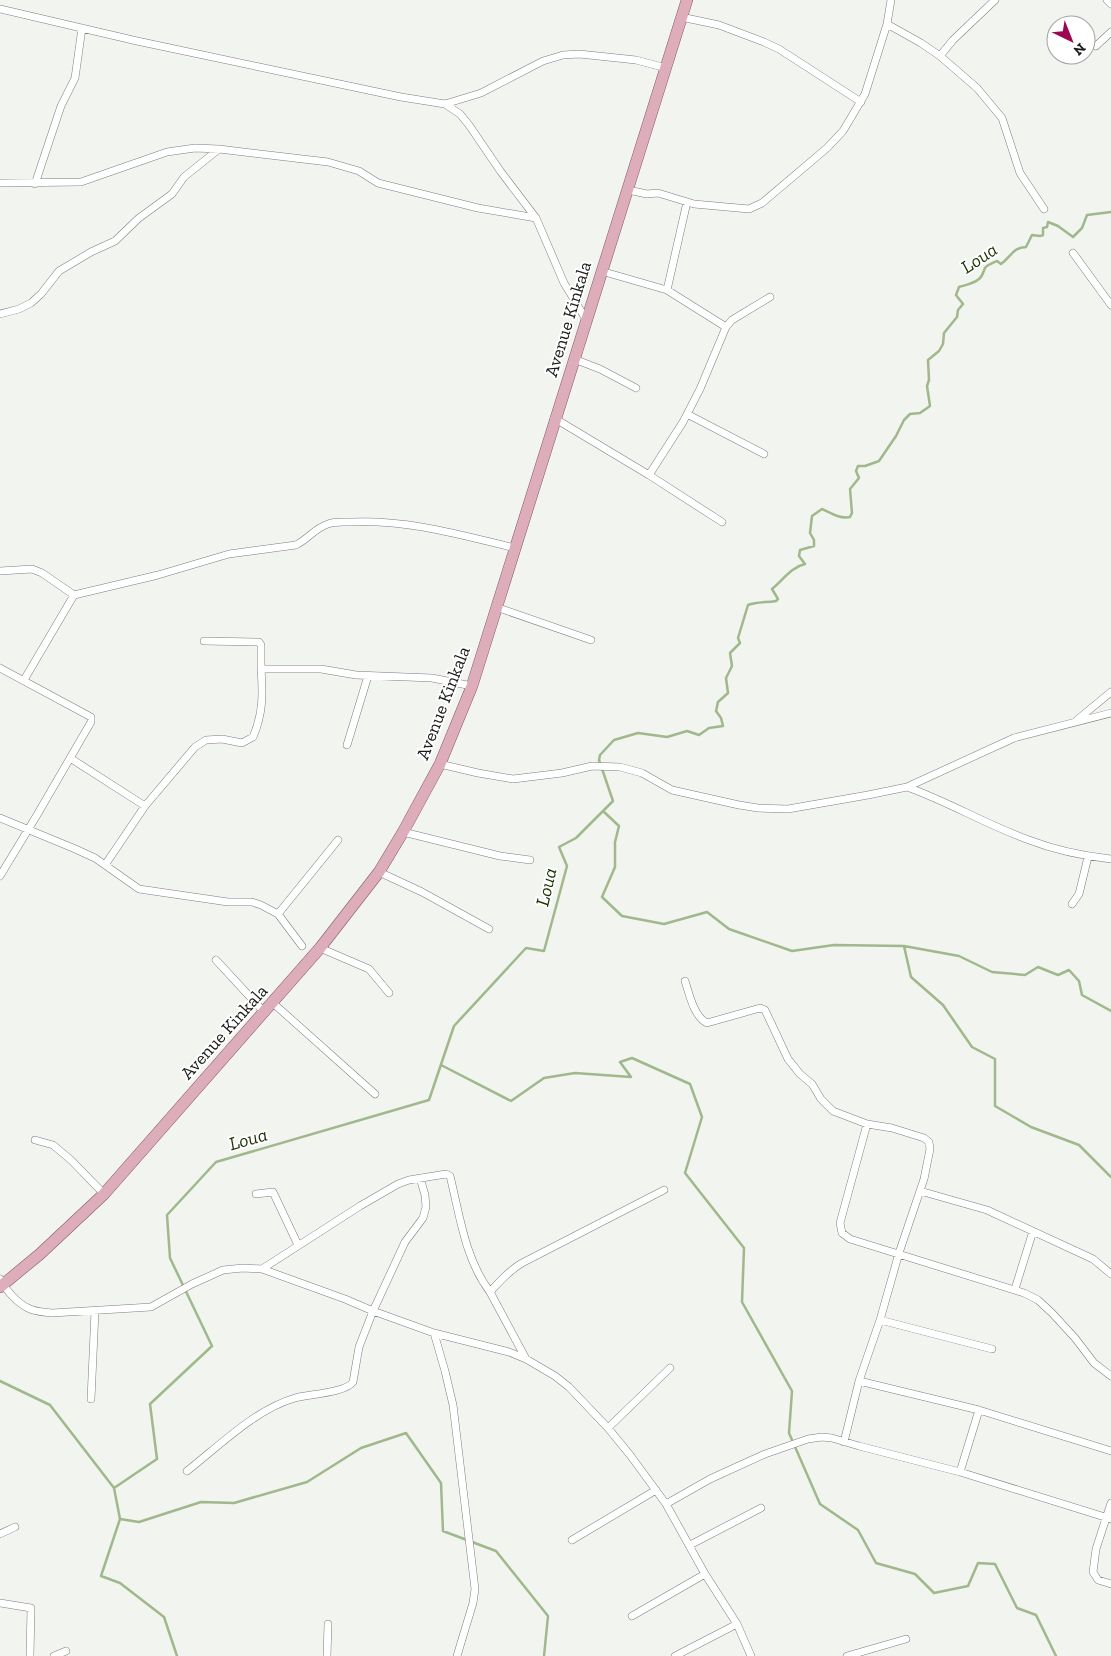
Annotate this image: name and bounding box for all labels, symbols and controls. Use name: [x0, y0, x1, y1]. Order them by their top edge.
north arrow: [1046, 15, 1096, 65]
text: N: [1070, 39, 1089, 59]
water label: Loua: [957, 238, 1001, 278]
street label: Avenue Kinkala: [540, 258, 596, 379]
street label: Avenue Kinkala: [411, 643, 475, 763]
water label: Loua: [530, 866, 562, 908]
street label: Avenue Kinkala: [176, 980, 272, 1084]
water label: Loua: [226, 1123, 270, 1155]

